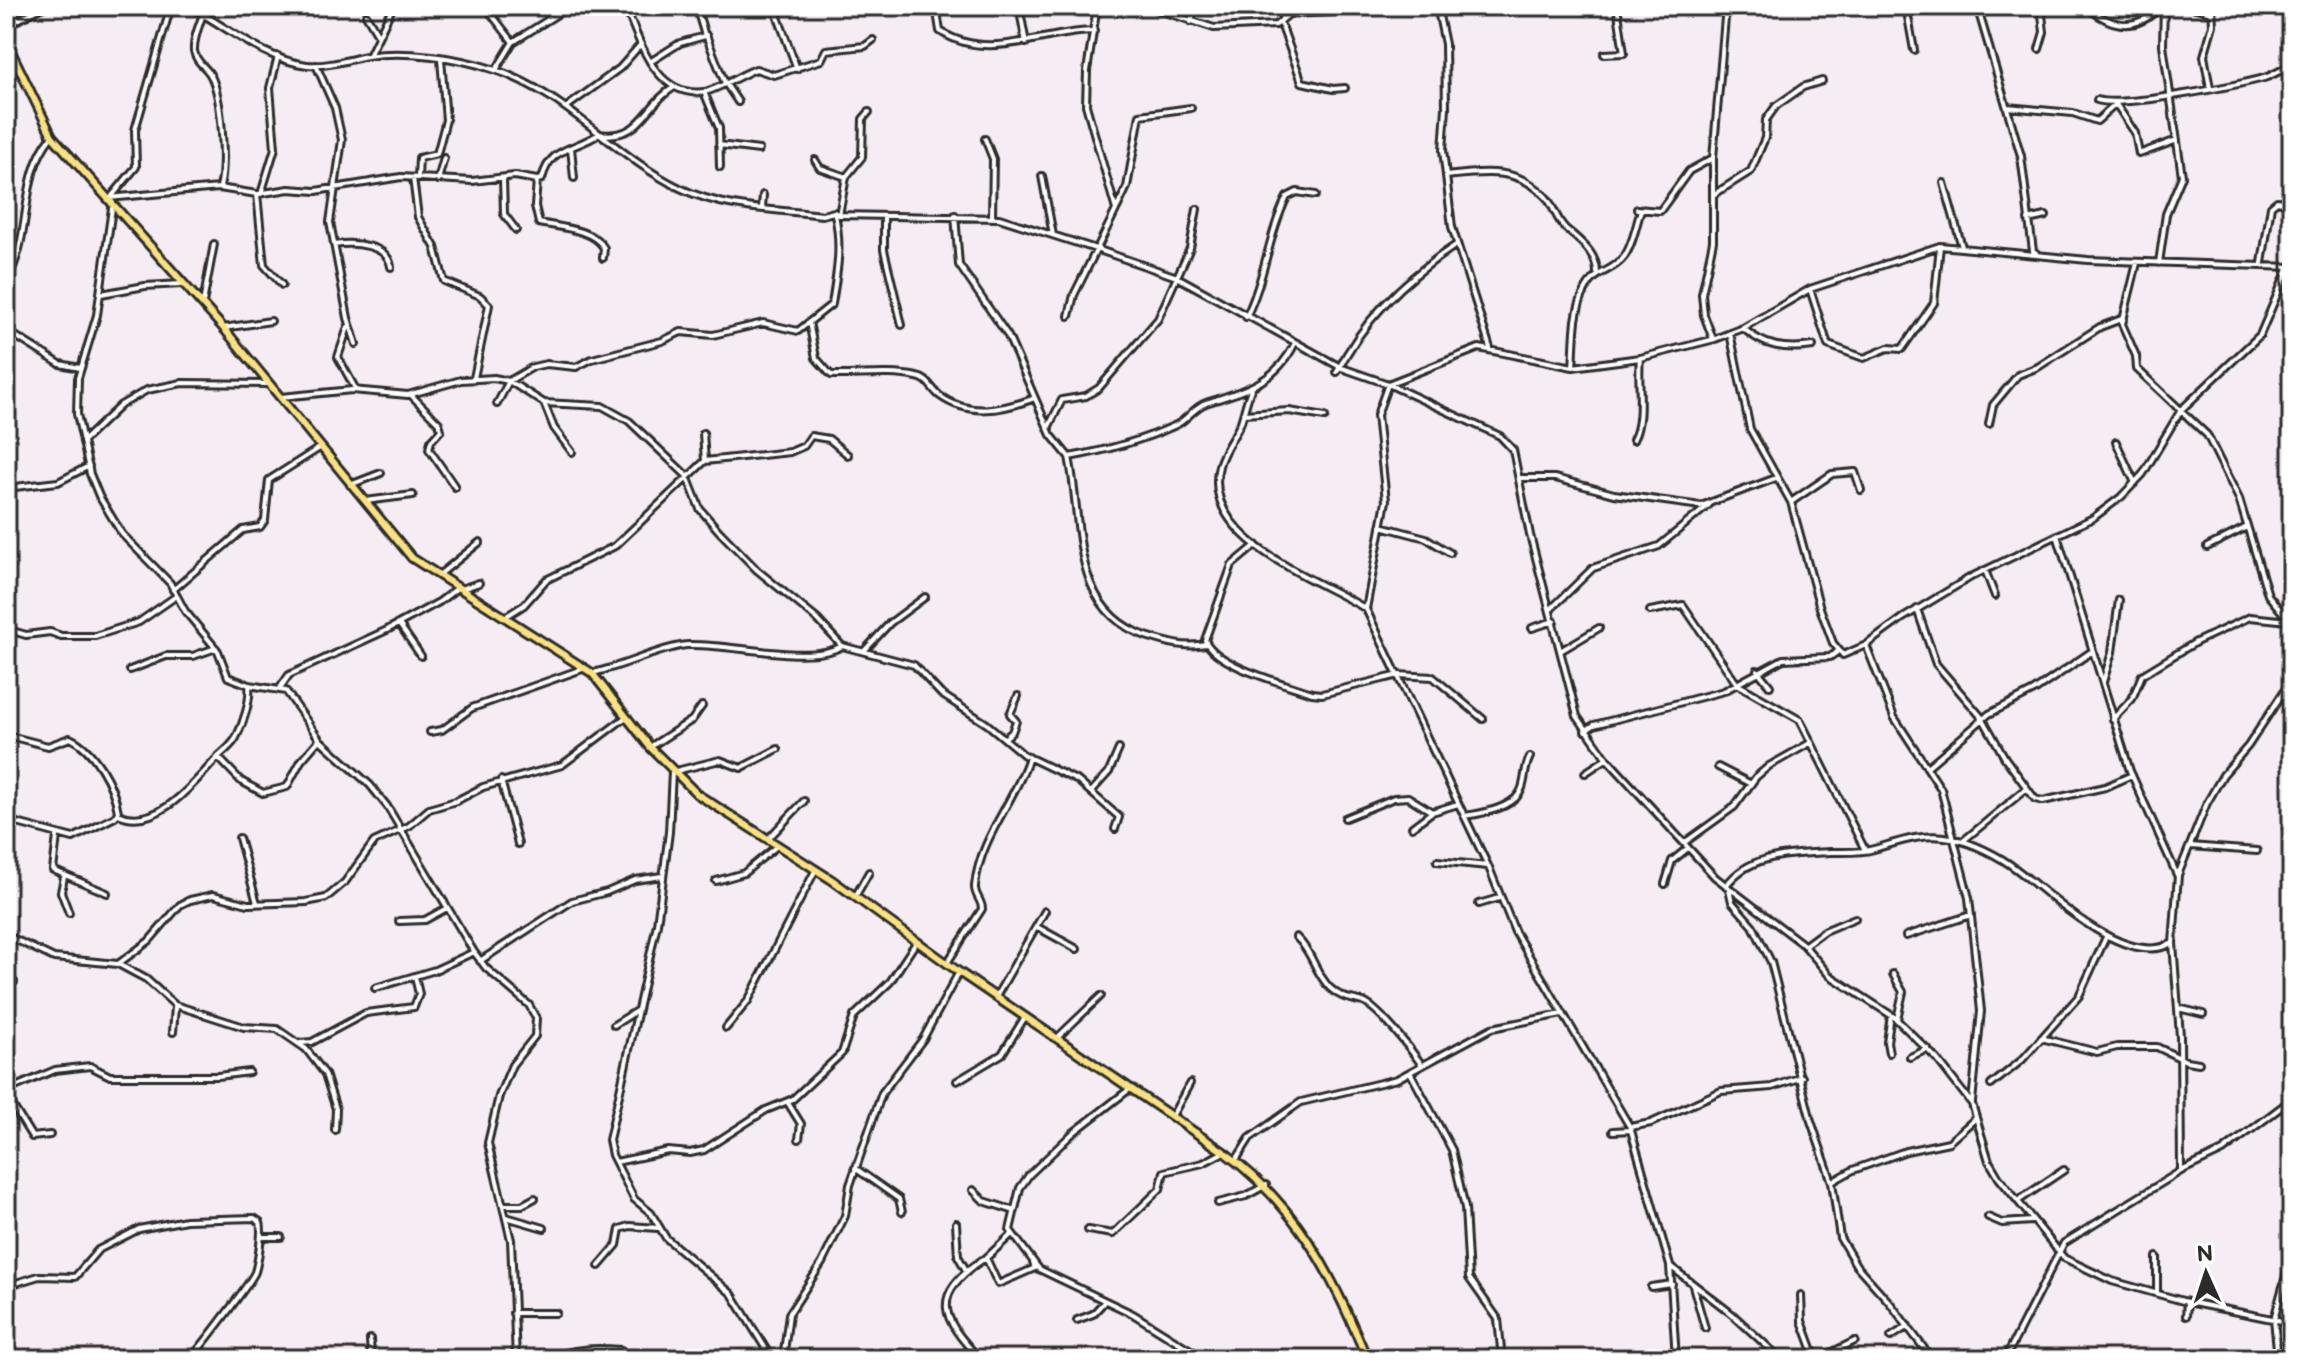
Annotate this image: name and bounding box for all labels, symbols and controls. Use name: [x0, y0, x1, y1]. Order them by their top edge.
north arrow: [2166, 1233, 2246, 1313]
text: N: [2196, 1241, 2214, 1268]

